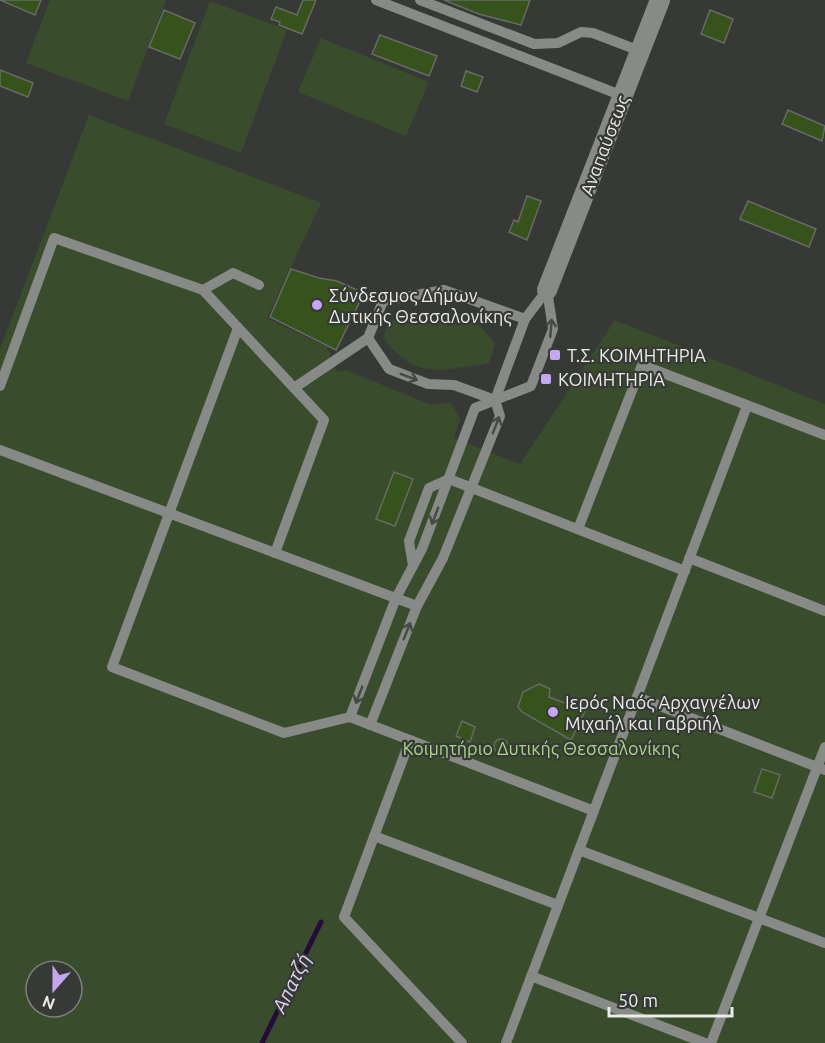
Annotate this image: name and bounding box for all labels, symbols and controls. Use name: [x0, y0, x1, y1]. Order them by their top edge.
street label: Αναπαύσεως: [576, 92, 633, 198]
place label: Σύνδεσμος Δήμων Δυτικής Θεσσαλονίκης: [329, 285, 511, 327]
marker: Σύνδεσμος Δήμων Δυτικής Θεσσαλονίκης: [310, 298, 324, 312]
one-way arrow: [546, 319, 557, 338]
place label: Τ.Σ. ΚΟΙΜΗΤΗΡΙΑ: [567, 345, 706, 365]
marker: Τ.Σ. ΚΟΙΜΗΤΗΡΙΑ: [548, 348, 562, 362]
place label: ΚΟΙΜΗΤΗΡΙΑ: [558, 369, 665, 389]
one-way arrow: [399, 372, 418, 383]
marker: ΚΟΙΜΗΤΗΡΙΑ: [539, 372, 553, 386]
one-way arrow: [491, 417, 502, 435]
one-way arrow: [428, 506, 439, 524]
one-way arrow: [402, 623, 413, 641]
one-way arrow: [352, 685, 363, 704]
place label: Ιερός Ναός Αρχαγγέλων Μιχαήλ και Γαβριήλ: [565, 692, 760, 733]
marker: Ιερός Ναός Αρχαγγέλων Μιχαήλ και Γαβριήλ: [546, 705, 560, 719]
park label: Κοιμητήριο Δυτικής Θεσσαλονίκης: [402, 738, 680, 759]
water label: Απατζή: [266, 950, 315, 1017]
north arrow: [24, 959, 84, 1019]
scale bar: [609, 980, 732, 1018]
text: 50 m: [618, 990, 658, 1010]
text: N: [40, 992, 57, 1014]

